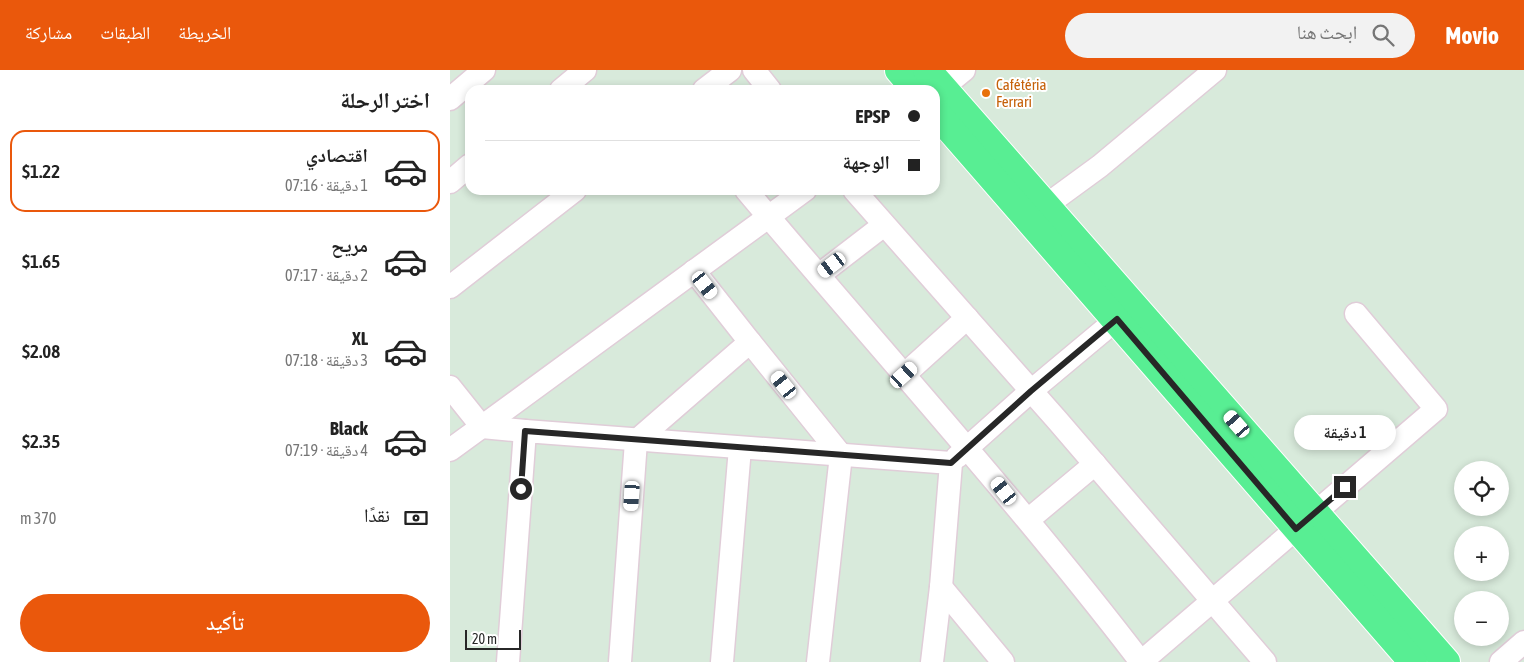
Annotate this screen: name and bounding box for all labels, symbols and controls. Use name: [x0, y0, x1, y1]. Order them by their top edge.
search box: [1065, 13, 1415, 58]
text: ابحث هنا: [1297, 21, 1357, 43]
icon: search: [1369, 21, 1397, 49]
text: مشاركة: [25, 22, 72, 43]
text: الطبقات: [100, 22, 150, 43]
text: الخريطة: [178, 22, 231, 43]
text: Movio: [1445, 22, 1499, 49]
place label: Cafétéria Ferrari: [996, 76, 1047, 110]
text: اختر الرحلة: [340, 87, 430, 113]
marker: Cafétéria Ferrari: [980, 87, 992, 99]
text: EPSP: [855, 105, 890, 127]
text: اقتصادي: [306, 144, 368, 166]
icon: car: [383, 149, 428, 194]
text: الوجهة: [842, 151, 890, 173]
text: $1.22: [22, 160, 60, 182]
text: 1 دقيقة · 07:16: [285, 176, 368, 194]
text: مريح: [331, 234, 368, 256]
icon: car: [383, 239, 428, 284]
text: $1.65: [22, 250, 60, 272]
car: [815, 250, 848, 280]
text: 2 دقيقة · 07:17: [285, 266, 368, 284]
car: [689, 269, 720, 301]
text: XL: [352, 327, 368, 349]
icon: car: [383, 329, 428, 374]
text: $2.08: [22, 340, 60, 362]
text: 3 دقيقة · 07:18: [285, 351, 368, 369]
car: [887, 359, 920, 391]
car: [768, 369, 799, 401]
car: [1221, 408, 1252, 440]
callout: 1 دقيقة: [1294, 414, 1396, 450]
text: Black: [330, 417, 368, 439]
icon: car: [383, 419, 428, 464]
text: 1 دقيقة: [1324, 423, 1366, 441]
text: $2.35: [22, 430, 60, 452]
text: 4 دقيقة · 07:19: [285, 441, 368, 459]
map controls: [1454, 461, 1509, 646]
button: locate: [1454, 461, 1509, 516]
car: [988, 475, 1019, 507]
route end: [1334, 476, 1356, 498]
route start: [510, 478, 532, 500]
car: [623, 481, 640, 511]
text: نقدًا: [364, 504, 390, 526]
icon: cash: [402, 504, 430, 532]
text: 370 m: [20, 509, 56, 527]
button: +: [1454, 526, 1509, 581]
button: −: [1454, 591, 1509, 646]
button: تأكيد: [20, 594, 430, 652]
scale bar: [465, 627, 521, 650]
text: 20 m: [472, 631, 497, 647]

